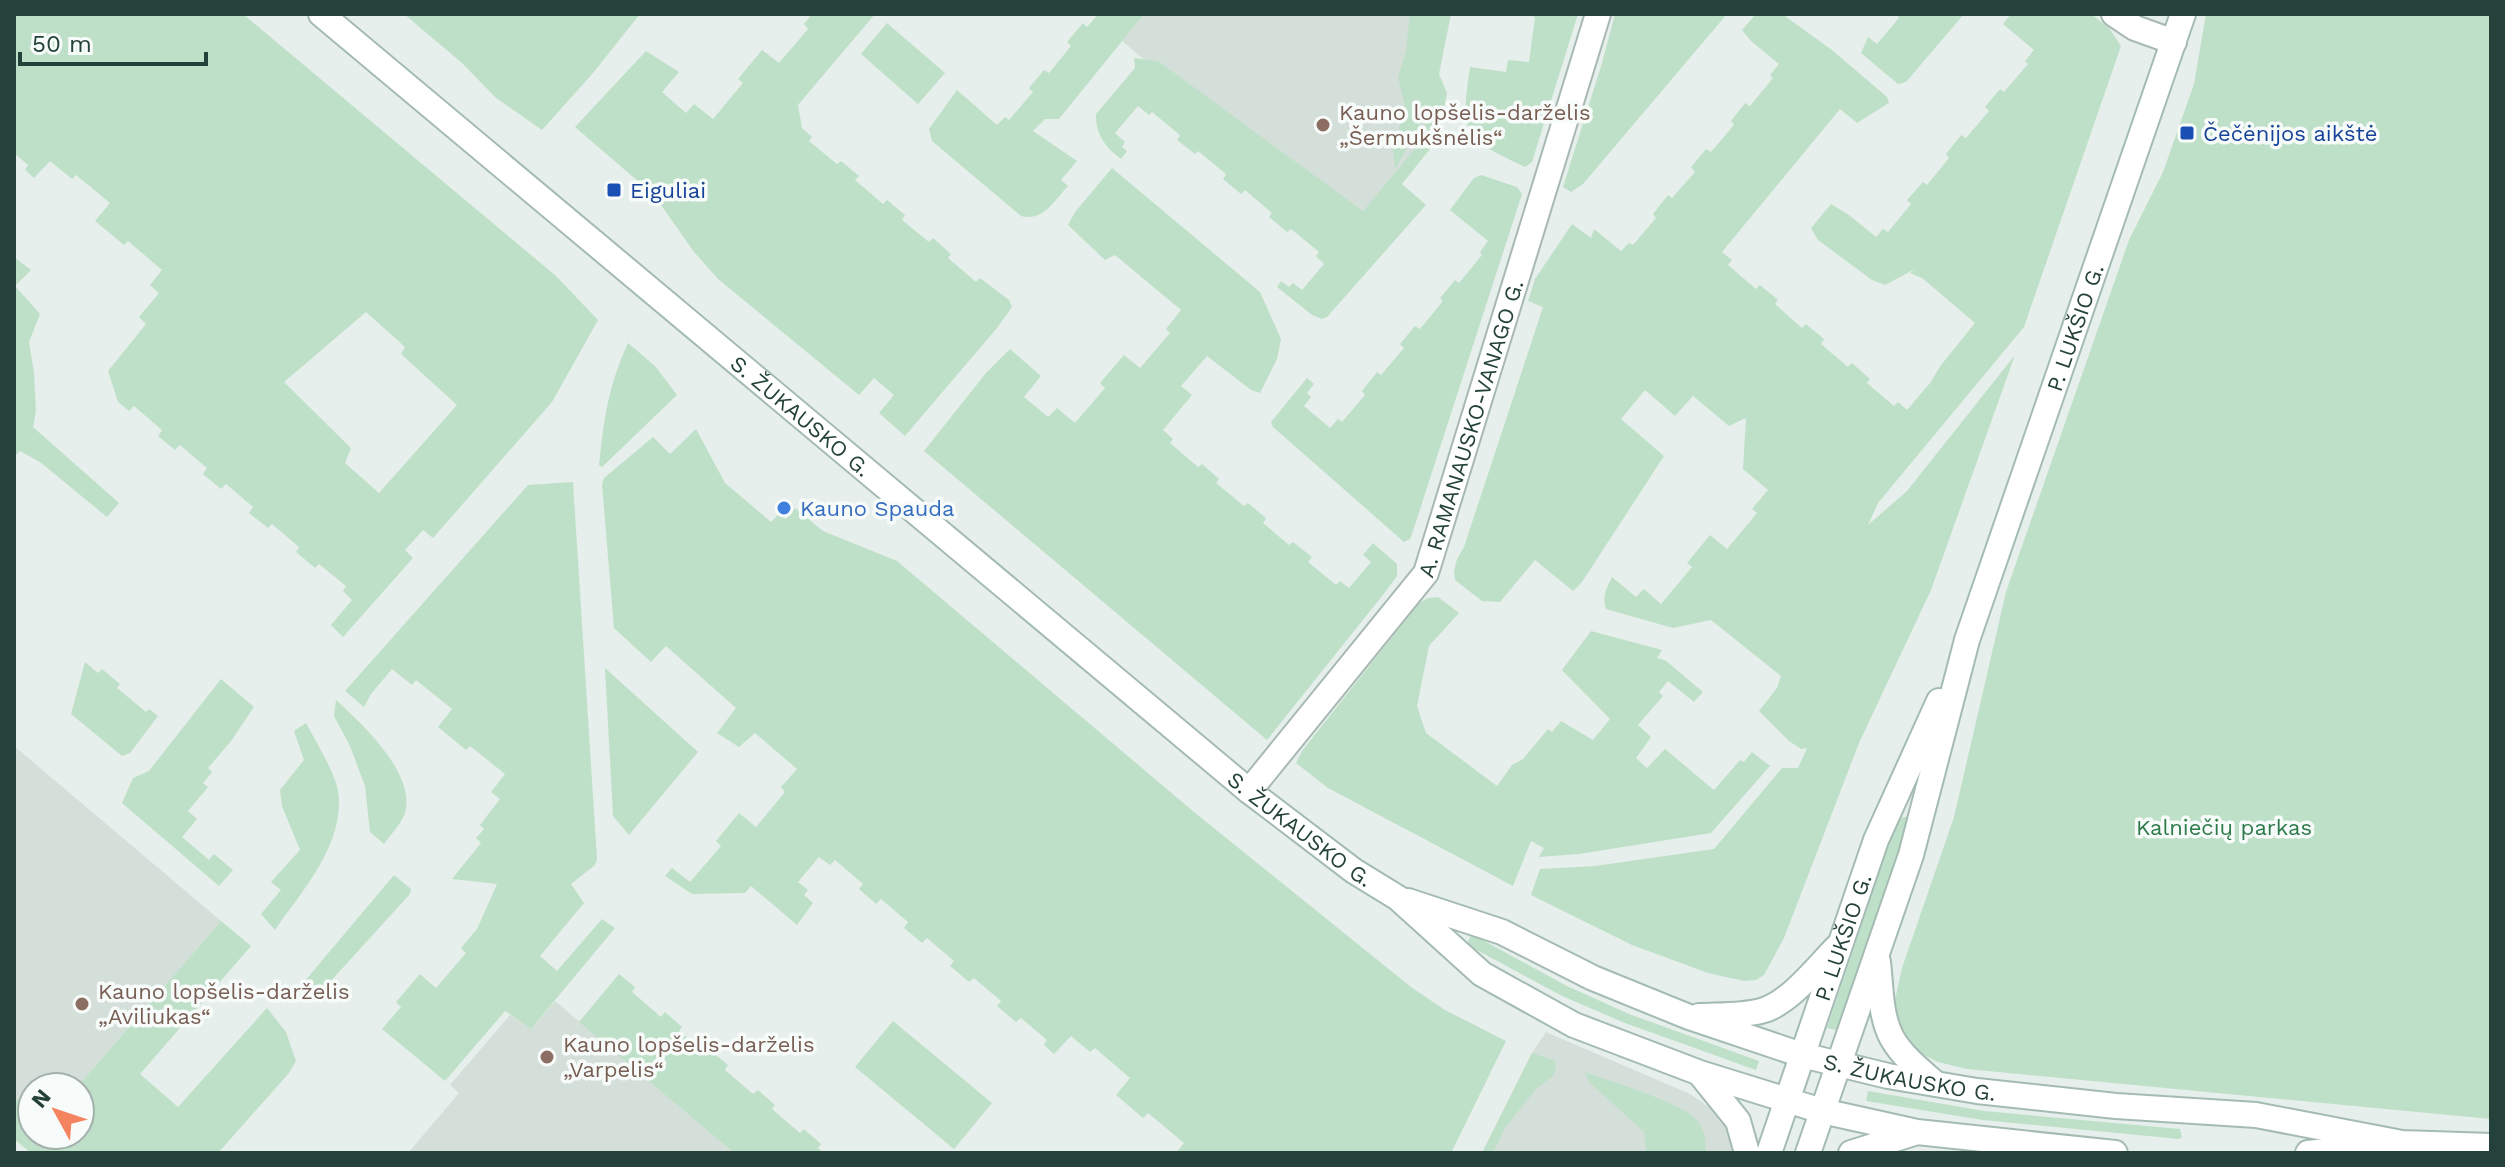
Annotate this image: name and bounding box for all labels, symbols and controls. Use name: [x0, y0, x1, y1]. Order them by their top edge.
scale bar: [20, 16, 206, 66]
text: 50 m: [32, 30, 92, 58]
place label: Kauno lopšelis-darželis „Šermukšnėlis“: [1339, 100, 1591, 150]
marker: Kauno lopšelis-darželis „Šermukšnėlis“: [1314, 116, 1332, 134]
place label: Čečėnijos aikštė: [2203, 121, 2377, 146]
marker: Čečėnijos aikštė: [2178, 124, 2196, 142]
place label: Eiguliai: [630, 178, 706, 203]
marker: Eiguliai: [605, 181, 623, 199]
street label: P. LUKŠIO G.: [2041, 261, 2108, 394]
street label: A. RAMANAUSKO-VANAGO G.: [1413, 277, 1528, 580]
street label: S. ŽUKAUSKO G.: [726, 350, 876, 482]
place label: Kauno Spauda: [800, 496, 955, 521]
marker: Kauno Spauda: [775, 499, 793, 517]
street label: S. ŽUKAUSKO G.: [1223, 766, 1377, 892]
park label: Kalniečių parkas: [2136, 815, 2312, 840]
street label: P. LUKŠIO G.: [1809, 870, 1876, 1004]
place label: Kauno lopšelis-darželis „Aviliukas“: [98, 979, 350, 1029]
marker: Kauno lopšelis-darželis „Aviliukas“: [73, 995, 91, 1013]
place label: Kauno lopšelis-darželis „Varpelis“: [563, 1032, 815, 1082]
marker: Kauno lopšelis-darželis „Varpelis“: [538, 1048, 556, 1066]
street label: S. ŽUKAUSKO G.: [1821, 1048, 1997, 1105]
north arrow: [16, 1071, 96, 1151]
text: N: [26, 1084, 56, 1113]

